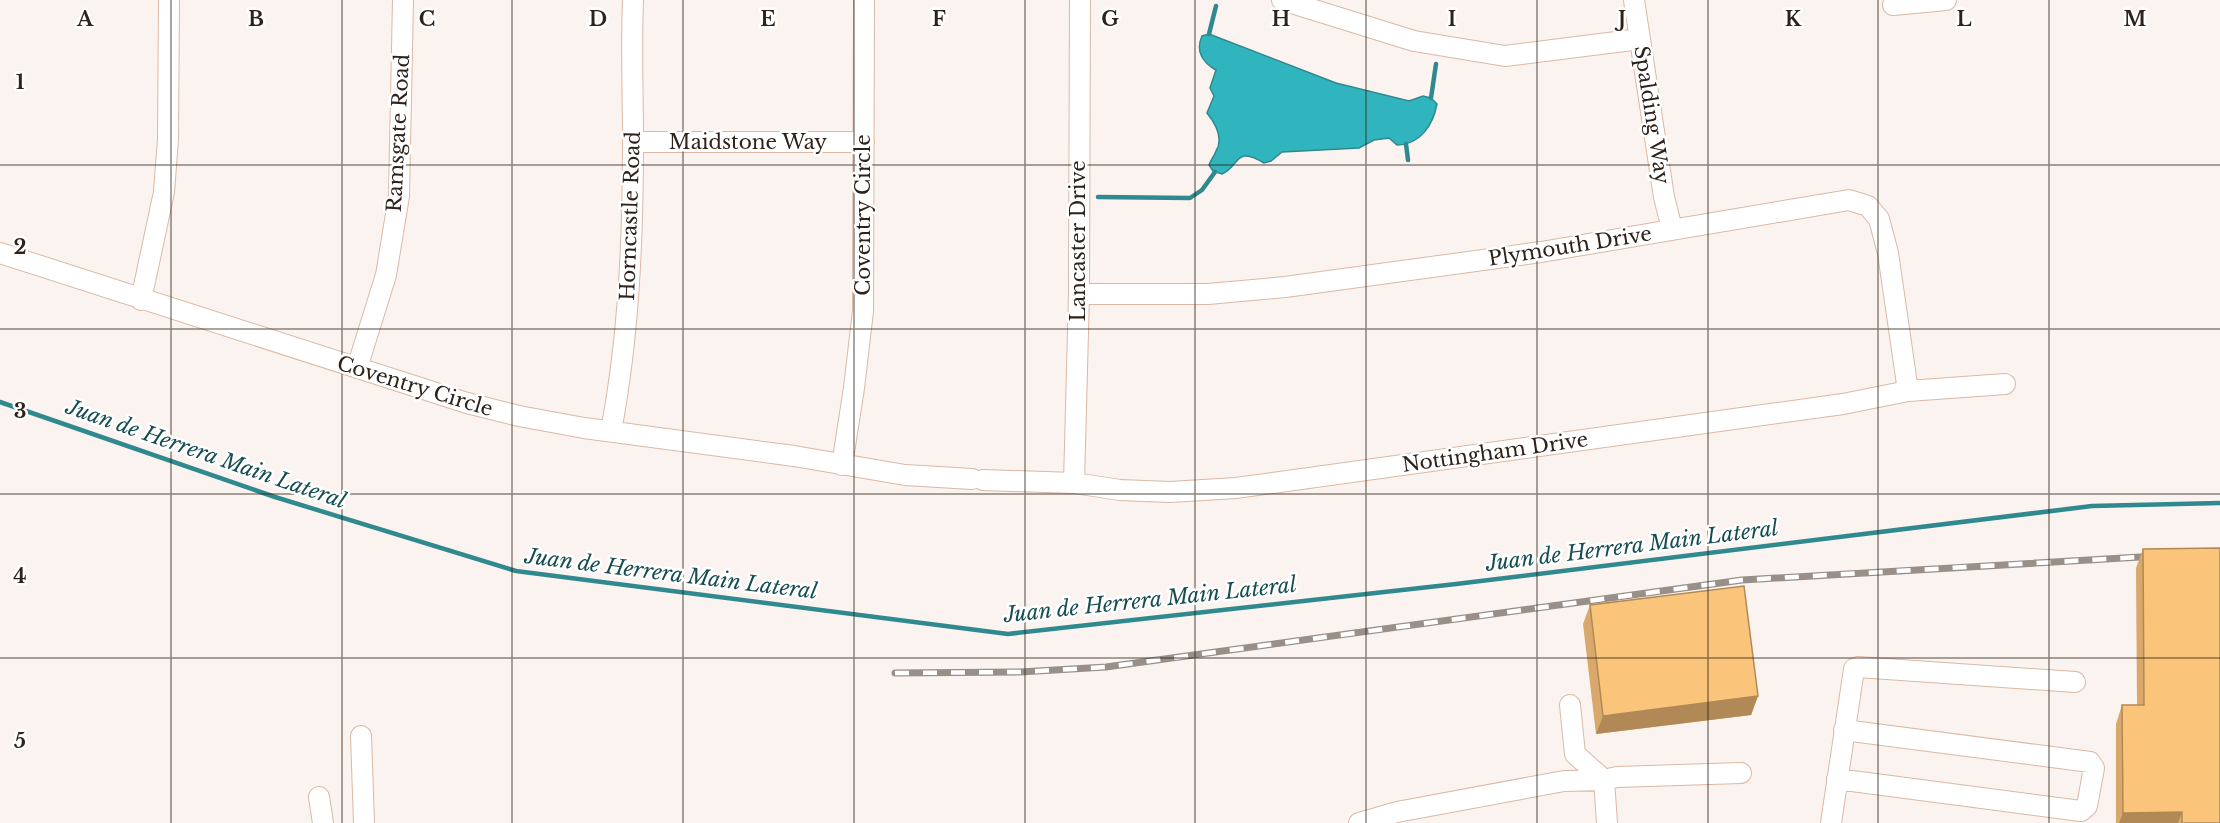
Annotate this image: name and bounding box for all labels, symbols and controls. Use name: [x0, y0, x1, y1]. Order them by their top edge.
text: A: [76, 7, 94, 31]
text: B: [248, 7, 264, 31]
text: C: [419, 7, 435, 31]
text: D: [589, 7, 607, 31]
text: E: [760, 7, 776, 31]
text: F: [932, 7, 946, 31]
text: G: [1101, 7, 1119, 31]
text: H: [1272, 7, 1291, 31]
text: I: [1448, 7, 1456, 31]
text: J: [1614, 7, 1626, 31]
text: K: [1785, 7, 1802, 31]
text: L: [1956, 7, 1972, 31]
text: M: [2124, 7, 2147, 31]
street label: Spalding Way: [1629, 44, 1675, 186]
street label: Ramsgate Road: [382, 53, 414, 213]
text: 1: [16, 70, 25, 94]
street label: Maidstone Way: [669, 130, 827, 154]
street label: Horncastle Road: [615, 131, 645, 301]
street label: Coventry Circle: [851, 134, 875, 296]
street label: Lancaster Drive: [1066, 160, 1090, 322]
street label: Plymouth Drive: [1487, 221, 1653, 271]
text: 2: [13, 235, 27, 259]
street label: Coventry Circle: [334, 351, 496, 421]
water label: Juan de Herrera Main Lateral: [62, 393, 350, 514]
text: 3: [14, 399, 26, 423]
street label: Nottingham Drive: [1401, 427, 1589, 477]
water label: Juan de Herrera Main Lateral: [1483, 515, 1780, 577]
water label: Juan de Herrera Main Lateral: [522, 543, 819, 605]
text: 4: [13, 564, 27, 588]
water label: Juan de Herrera Main Lateral: [1001, 572, 1298, 628]
text: 5: [14, 729, 26, 753]

